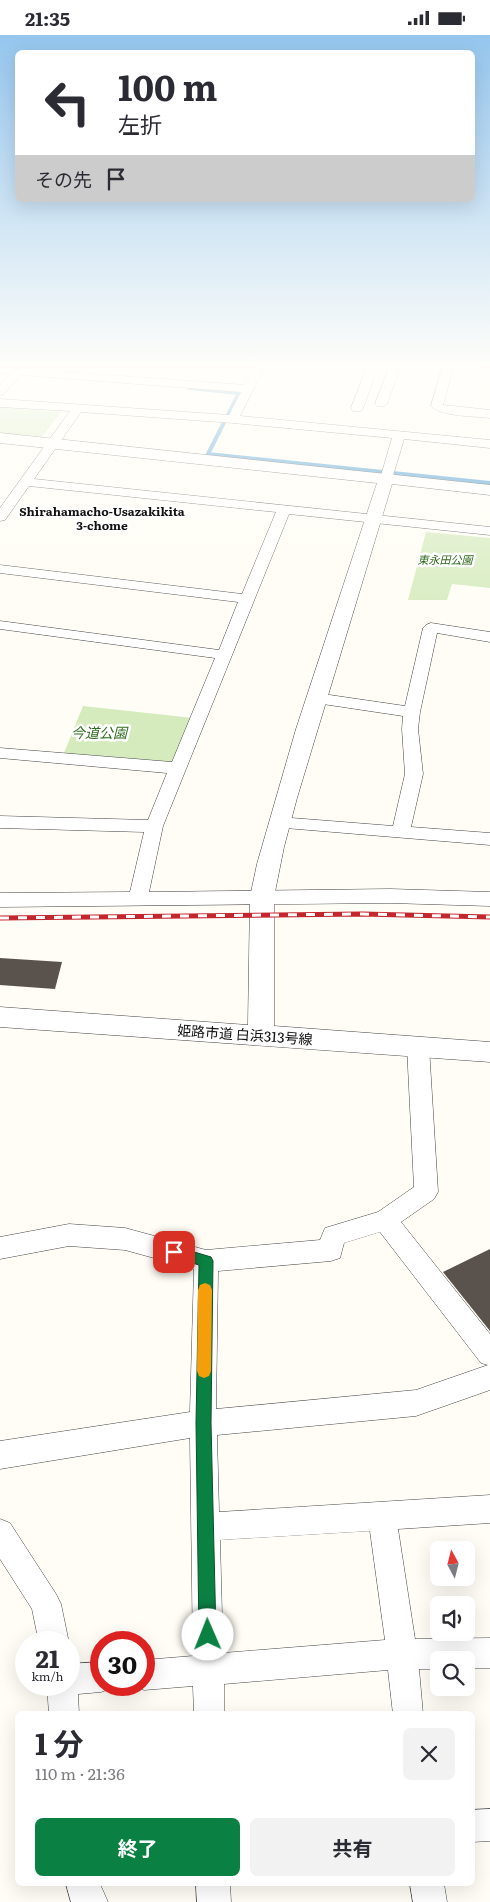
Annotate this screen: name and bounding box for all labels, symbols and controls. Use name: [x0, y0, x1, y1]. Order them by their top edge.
text: 21:35: [25, 4, 70, 32]
text: 100 m: [118, 60, 218, 112]
icon: left: [35, 70, 100, 135]
text: 左折: [118, 107, 162, 140]
text: その先: [35, 165, 92, 193]
icon: arrive: [102, 165, 130, 193]
district label: Shirahamacho-Usazakikita 3-chome: [19, 502, 185, 534]
park label: 東永田公園: [418, 551, 474, 567]
park label: 今道公園: [71, 722, 129, 742]
street label: 姫路市道 白浜313号線: [177, 1019, 313, 1049]
pin: [153, 1231, 195, 1273]
icon: arrive: [160, 1238, 188, 1266]
north arrow: [430, 1541, 475, 1586]
map controls: [430, 1541, 475, 1696]
button: sound: [430, 1596, 475, 1641]
position arrow: [181, 1608, 233, 1660]
speed limit sign: 30: [90, 1631, 155, 1696]
text: 21: [36, 1639, 59, 1676]
button: search: [430, 1651, 475, 1696]
text: km/h: [32, 1667, 63, 1685]
text: 1 分: [35, 1720, 83, 1764]
button: close: [403, 1728, 455, 1780]
text: 110 m · 21:36: [35, 1761, 125, 1785]
button: 終了: [35, 1818, 240, 1876]
button: 共有: [250, 1818, 455, 1876]

